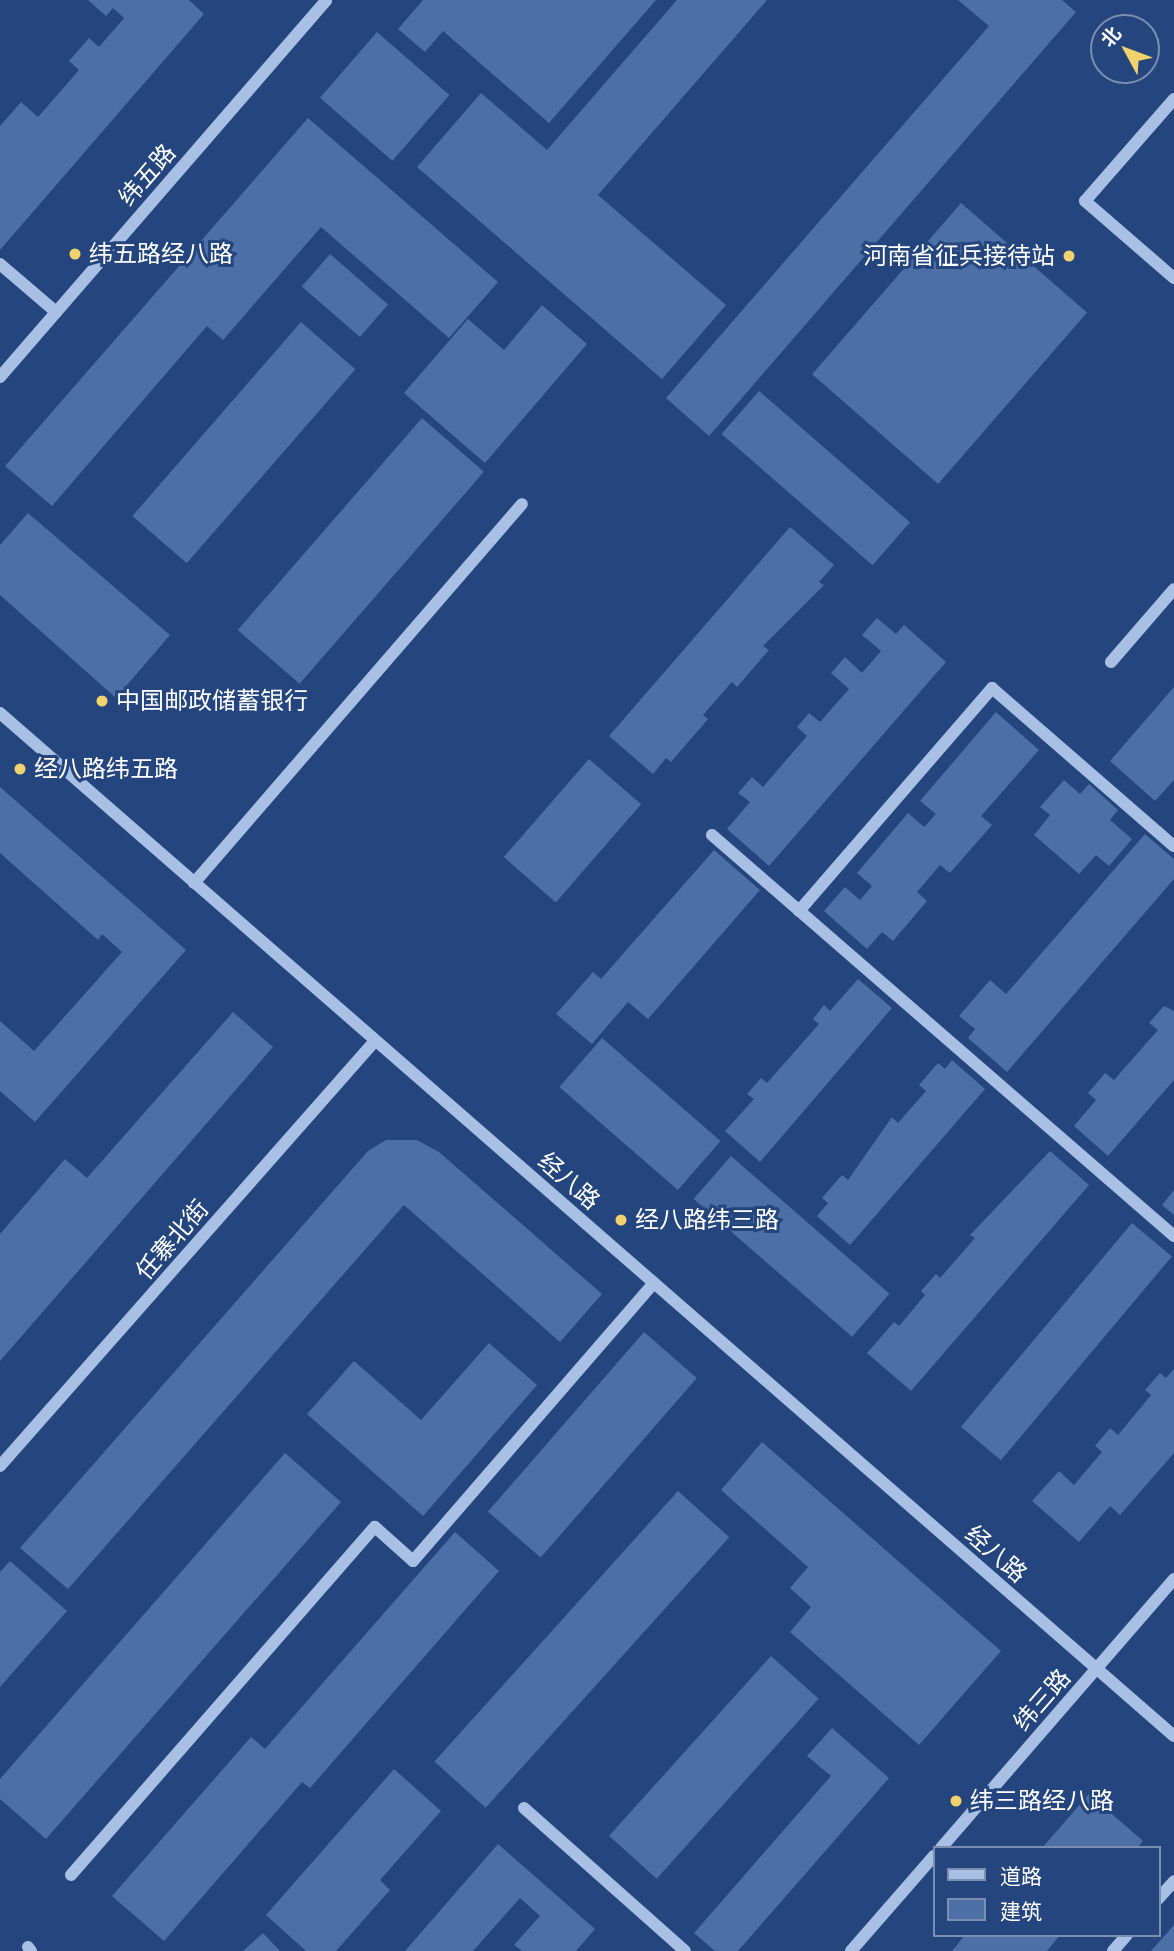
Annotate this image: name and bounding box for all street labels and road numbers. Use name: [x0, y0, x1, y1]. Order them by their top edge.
street label: 纬五路: [113, 138, 181, 212]
street label: 经八路: [532, 1147, 606, 1215]
street label: 任寨北街: [130, 1194, 214, 1286]
street label: 经八路: [959, 1520, 1033, 1588]
street label: 纬三路: [1008, 1663, 1076, 1737]

